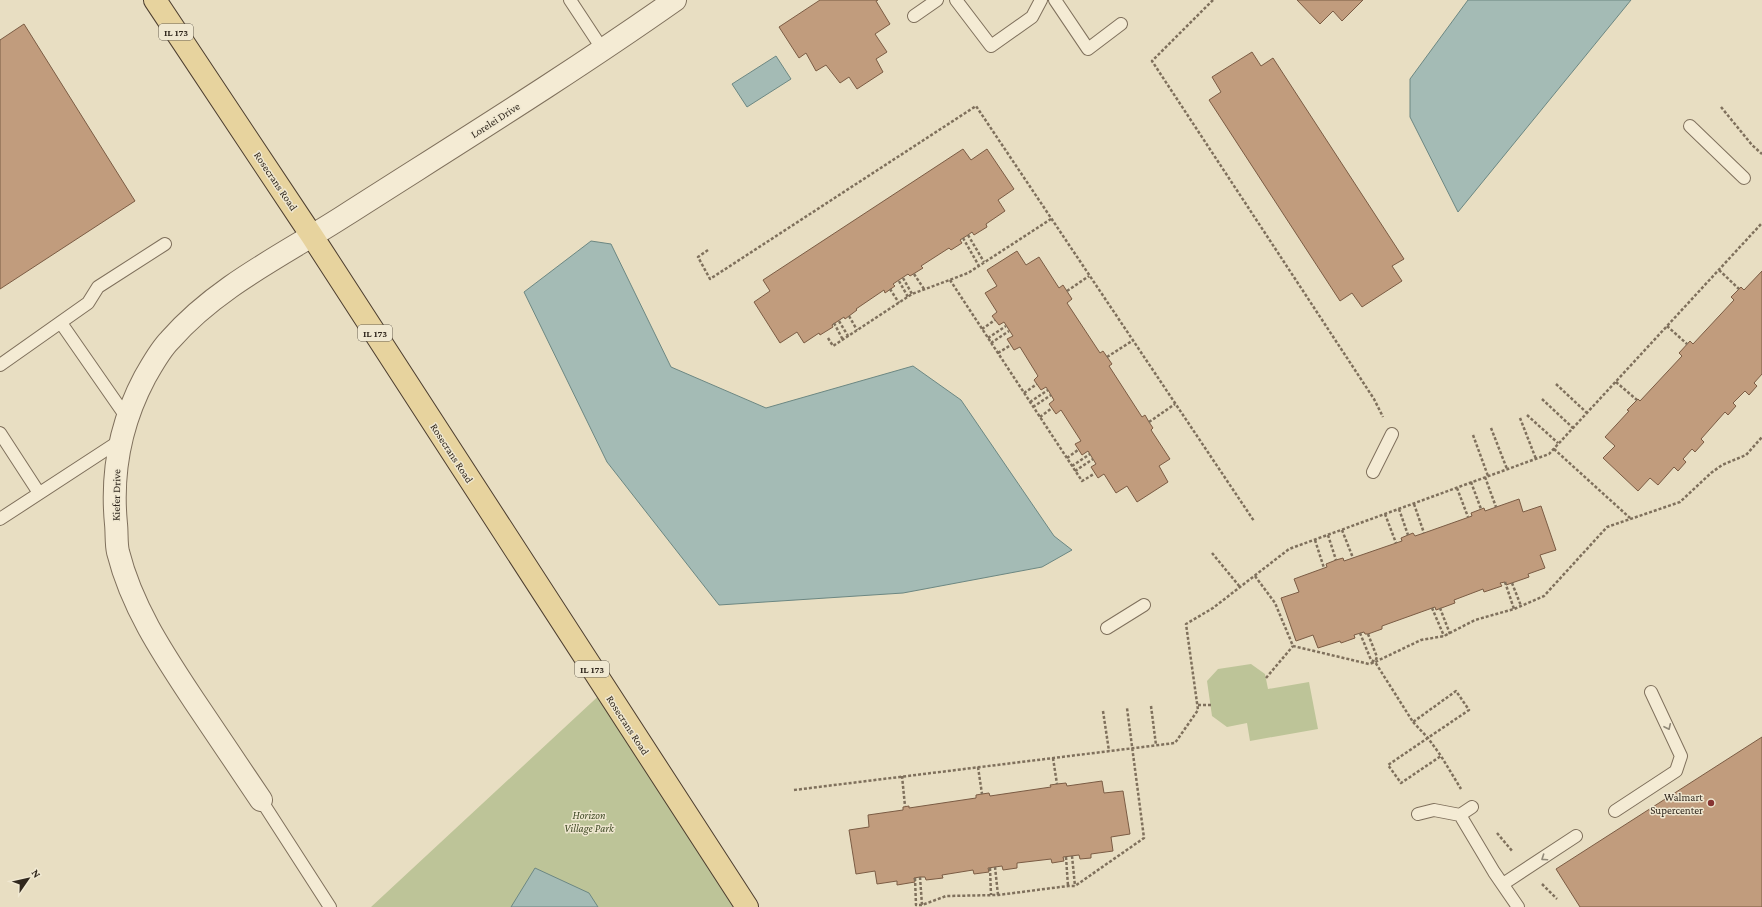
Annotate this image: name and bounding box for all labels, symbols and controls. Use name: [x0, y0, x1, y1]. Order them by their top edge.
road number: IL 173: [159, 24, 193, 40]
street label: Lorelei Drive: [468, 100, 522, 140]
street label: Rosecrans Road: [252, 149, 300, 213]
road number: IL 173: [358, 325, 392, 341]
street label: Rosecrans Road: [428, 421, 476, 485]
street label: Kiefer Drive: [110, 469, 122, 521]
road number: IL 173: [575, 661, 609, 677]
street label: Rosecrans Road: [604, 693, 652, 757]
one-way arrow: [1663, 723, 1671, 730]
place label: Walmart Supercenter: [1650, 791, 1703, 817]
marker: Walmart Supercenter: [1706, 798, 1716, 808]
park label: Horizon Village Park: [564, 809, 615, 835]
one-way arrow: [1541, 853, 1548, 861]
north arrow: [8, 859, 48, 899]
text: N: [29, 867, 44, 880]

